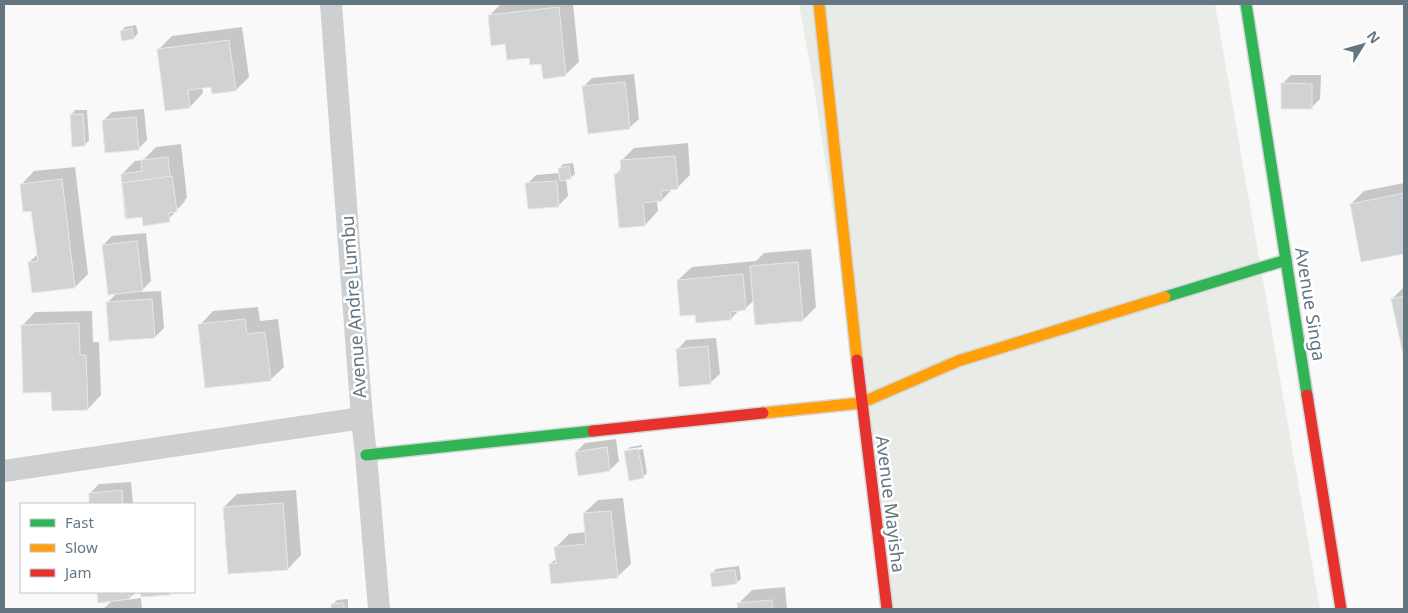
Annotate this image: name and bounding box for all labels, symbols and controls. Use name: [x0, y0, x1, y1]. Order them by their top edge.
north arrow: [1338, 20, 1388, 70]
text: N: [1363, 27, 1385, 47]
street label: Avenue Andre Lumbu: [335, 215, 371, 399]
street label: Avenue Singa: [1290, 245, 1332, 363]
street label: Avenue Mayisha: [871, 434, 911, 574]
legend: [20, 503, 195, 593]
text: Fast: [65, 512, 94, 532]
text: Slow: [65, 537, 98, 557]
text: Jam: [63, 562, 92, 582]

